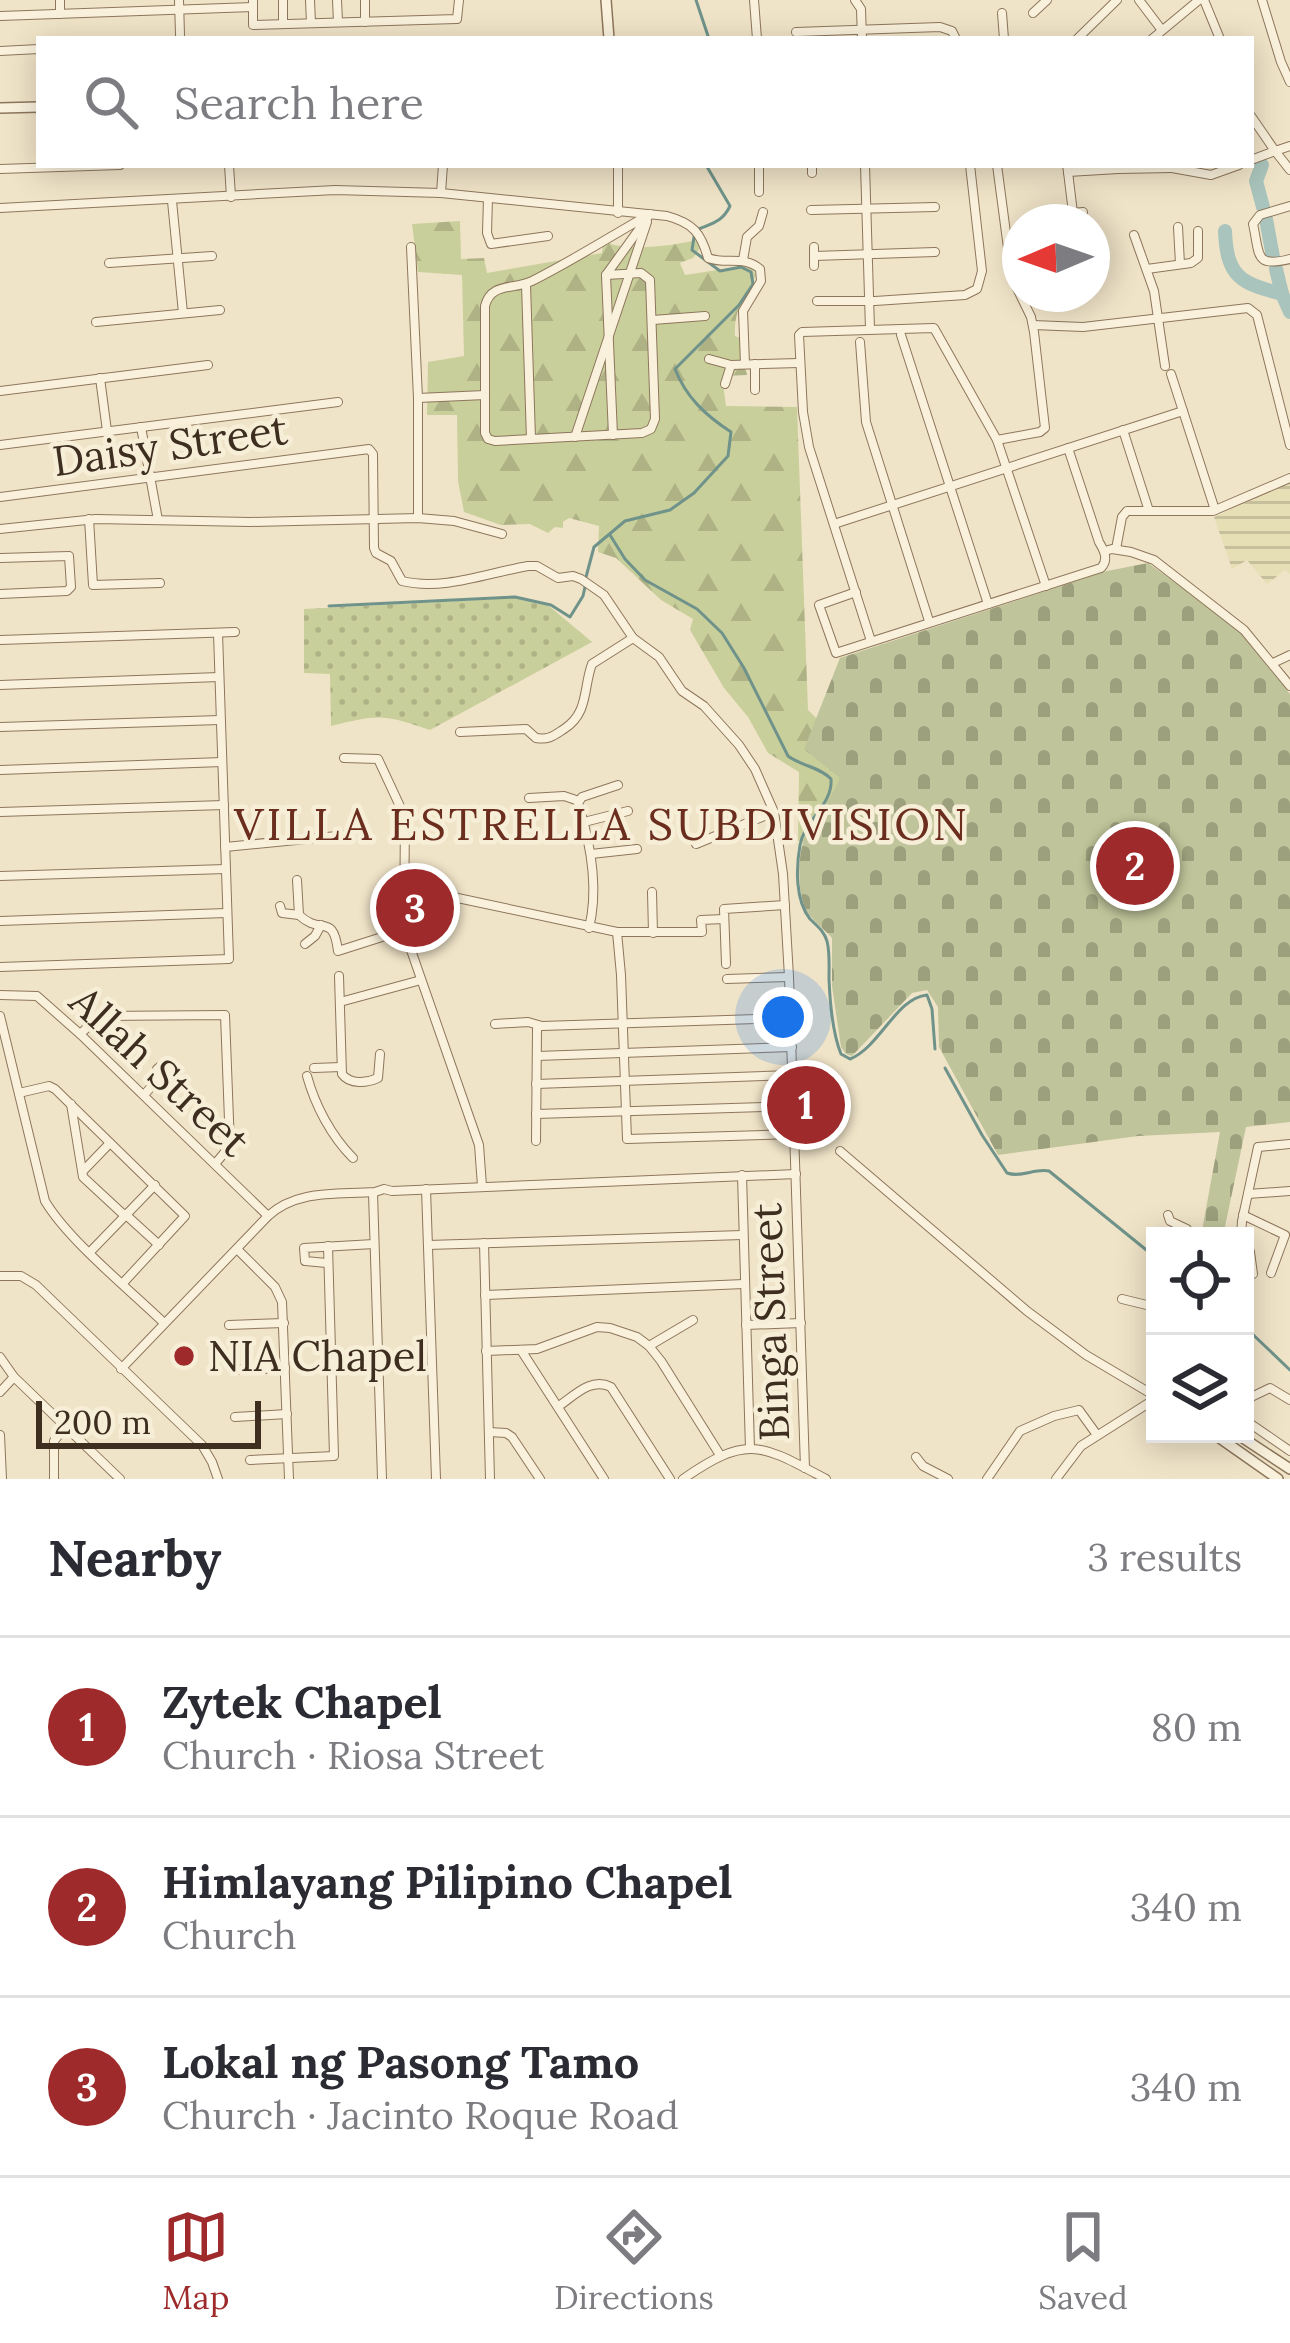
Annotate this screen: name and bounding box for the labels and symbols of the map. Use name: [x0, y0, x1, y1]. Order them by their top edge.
north arrow: [1002, 204, 1110, 312]
street label: Daisy Street: [49, 402, 291, 488]
district label: VILLA ESTRELLA SUBDIVISION: [233, 795, 970, 852]
pin: 2: [1096, 821, 1174, 911]
pin: 3: [376, 863, 454, 953]
street label: Allah Street: [58, 973, 262, 1168]
your location: [753, 987, 813, 1047]
pin: 1: [767, 1060, 845, 1150]
street label: Binga Street: [739, 1201, 801, 1442]
place label: NIA Chapel: [208, 1329, 427, 1383]
marker: NIA Chapel: [171, 1343, 197, 1369]
scale bar: [36, 1395, 261, 1448]

